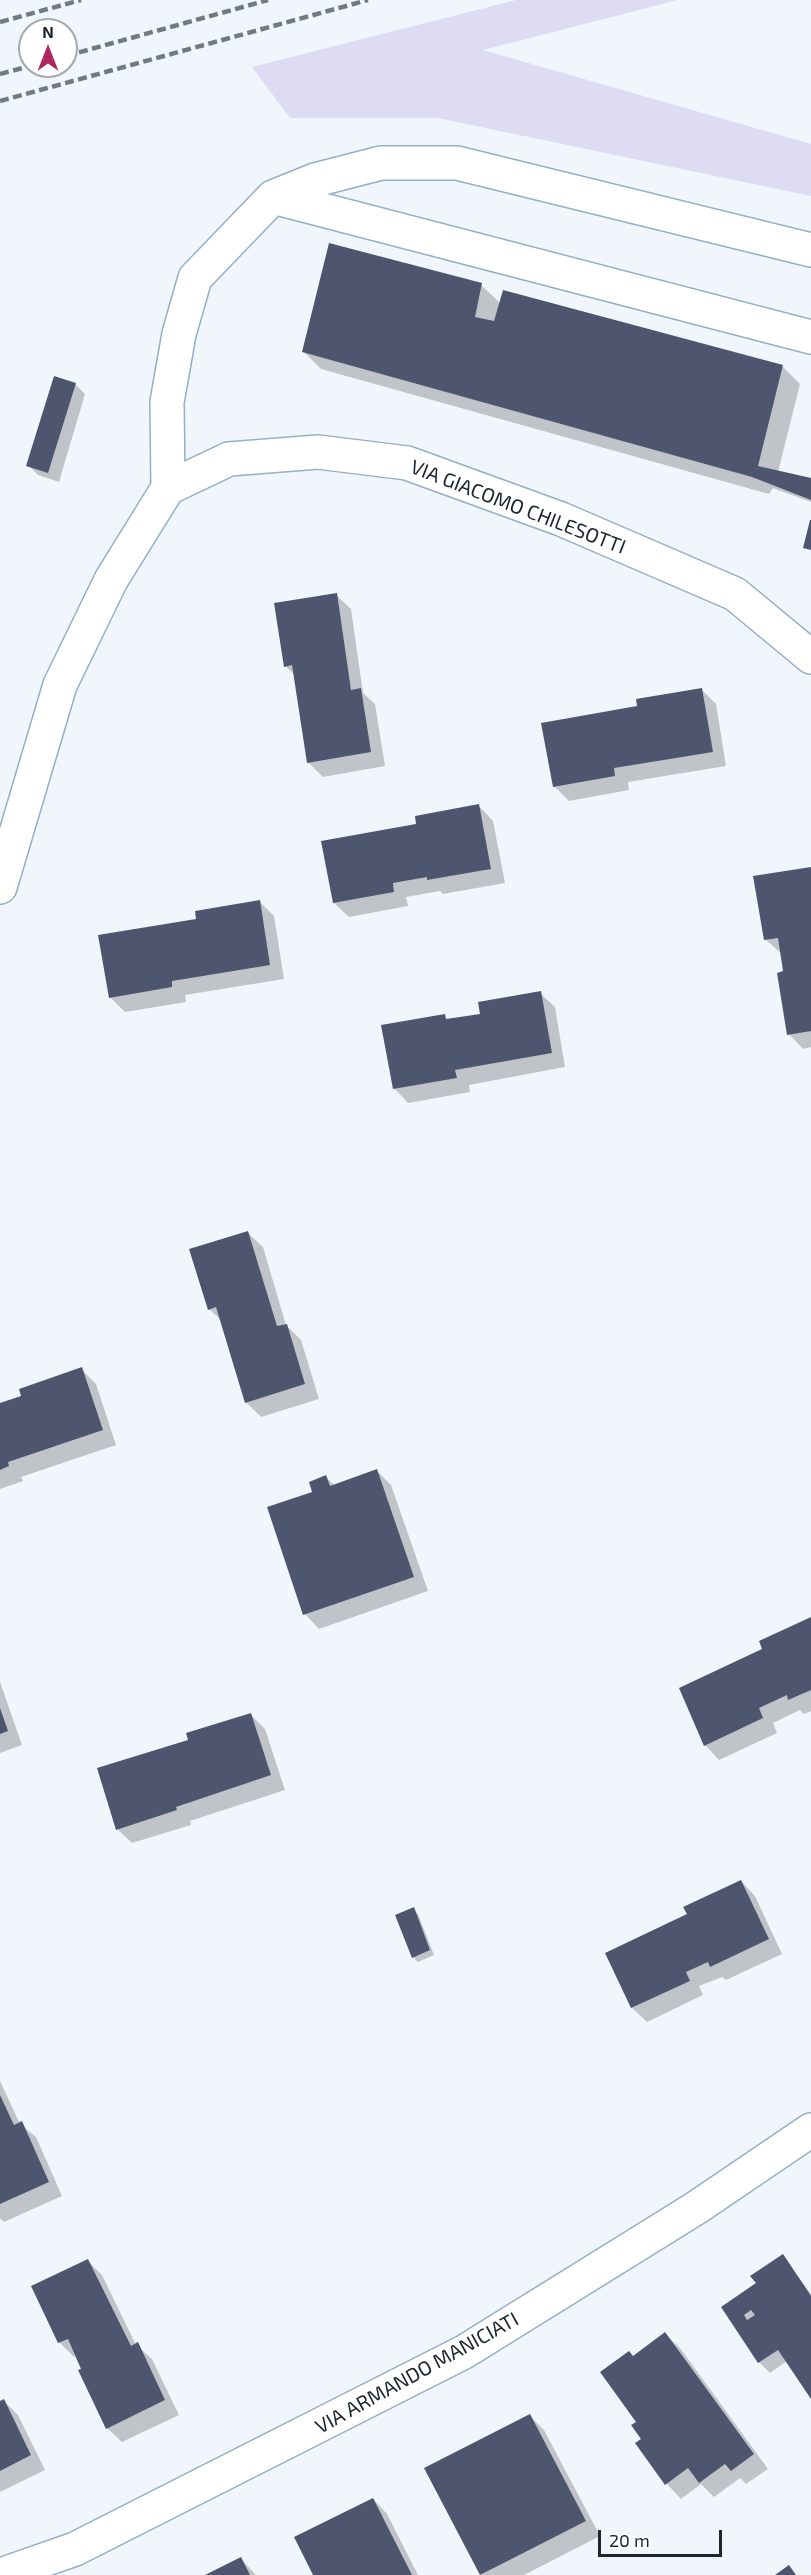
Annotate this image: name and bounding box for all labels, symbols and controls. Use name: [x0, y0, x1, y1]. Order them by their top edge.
north arrow: [18, 18, 78, 78]
text: N: [42, 22, 54, 41]
street label: VIA GIACOMO CHILESOTTI: [407, 455, 629, 559]
street label: VIA ARMANDO MANICIATI: [311, 2307, 523, 2439]
scale bar: [601, 2518, 726, 2556]
text: 20 m: [609, 2529, 650, 2551]

